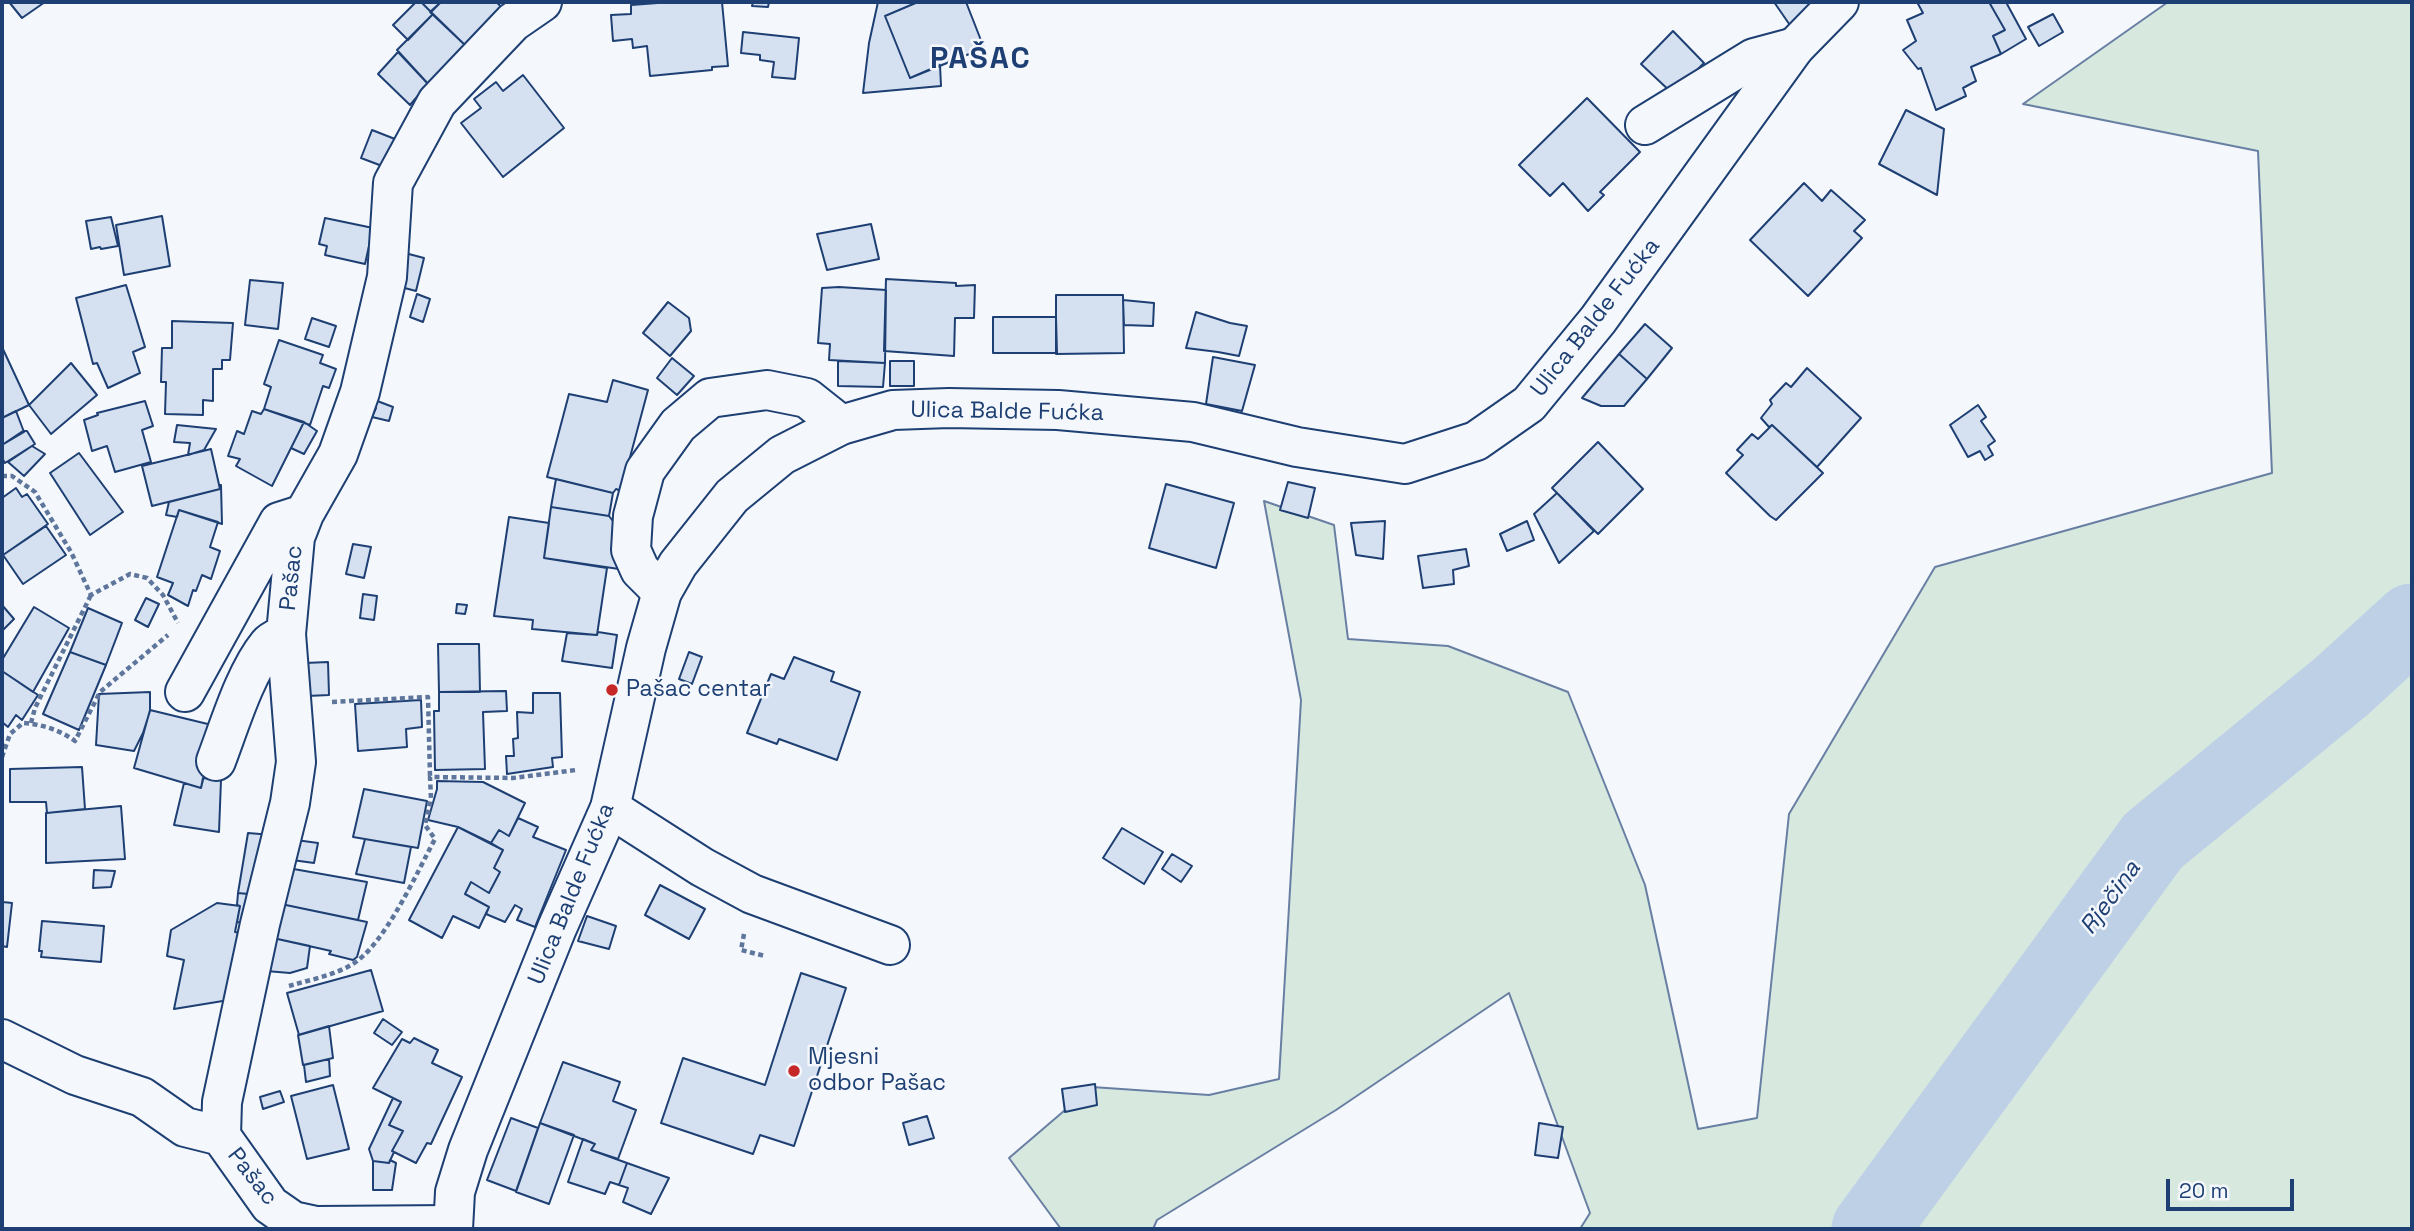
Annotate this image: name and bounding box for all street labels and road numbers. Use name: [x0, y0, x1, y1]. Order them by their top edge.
street label: Ulica Balde Fućka: [1526, 233, 1666, 403]
street label: Ulica Balde Fućka: [910, 397, 1104, 427]
street label: Pašac: [275, 544, 309, 612]
street label: Ulica Balde Fućka: [523, 799, 621, 989]
street label: Pašac: [221, 1143, 283, 1211]

